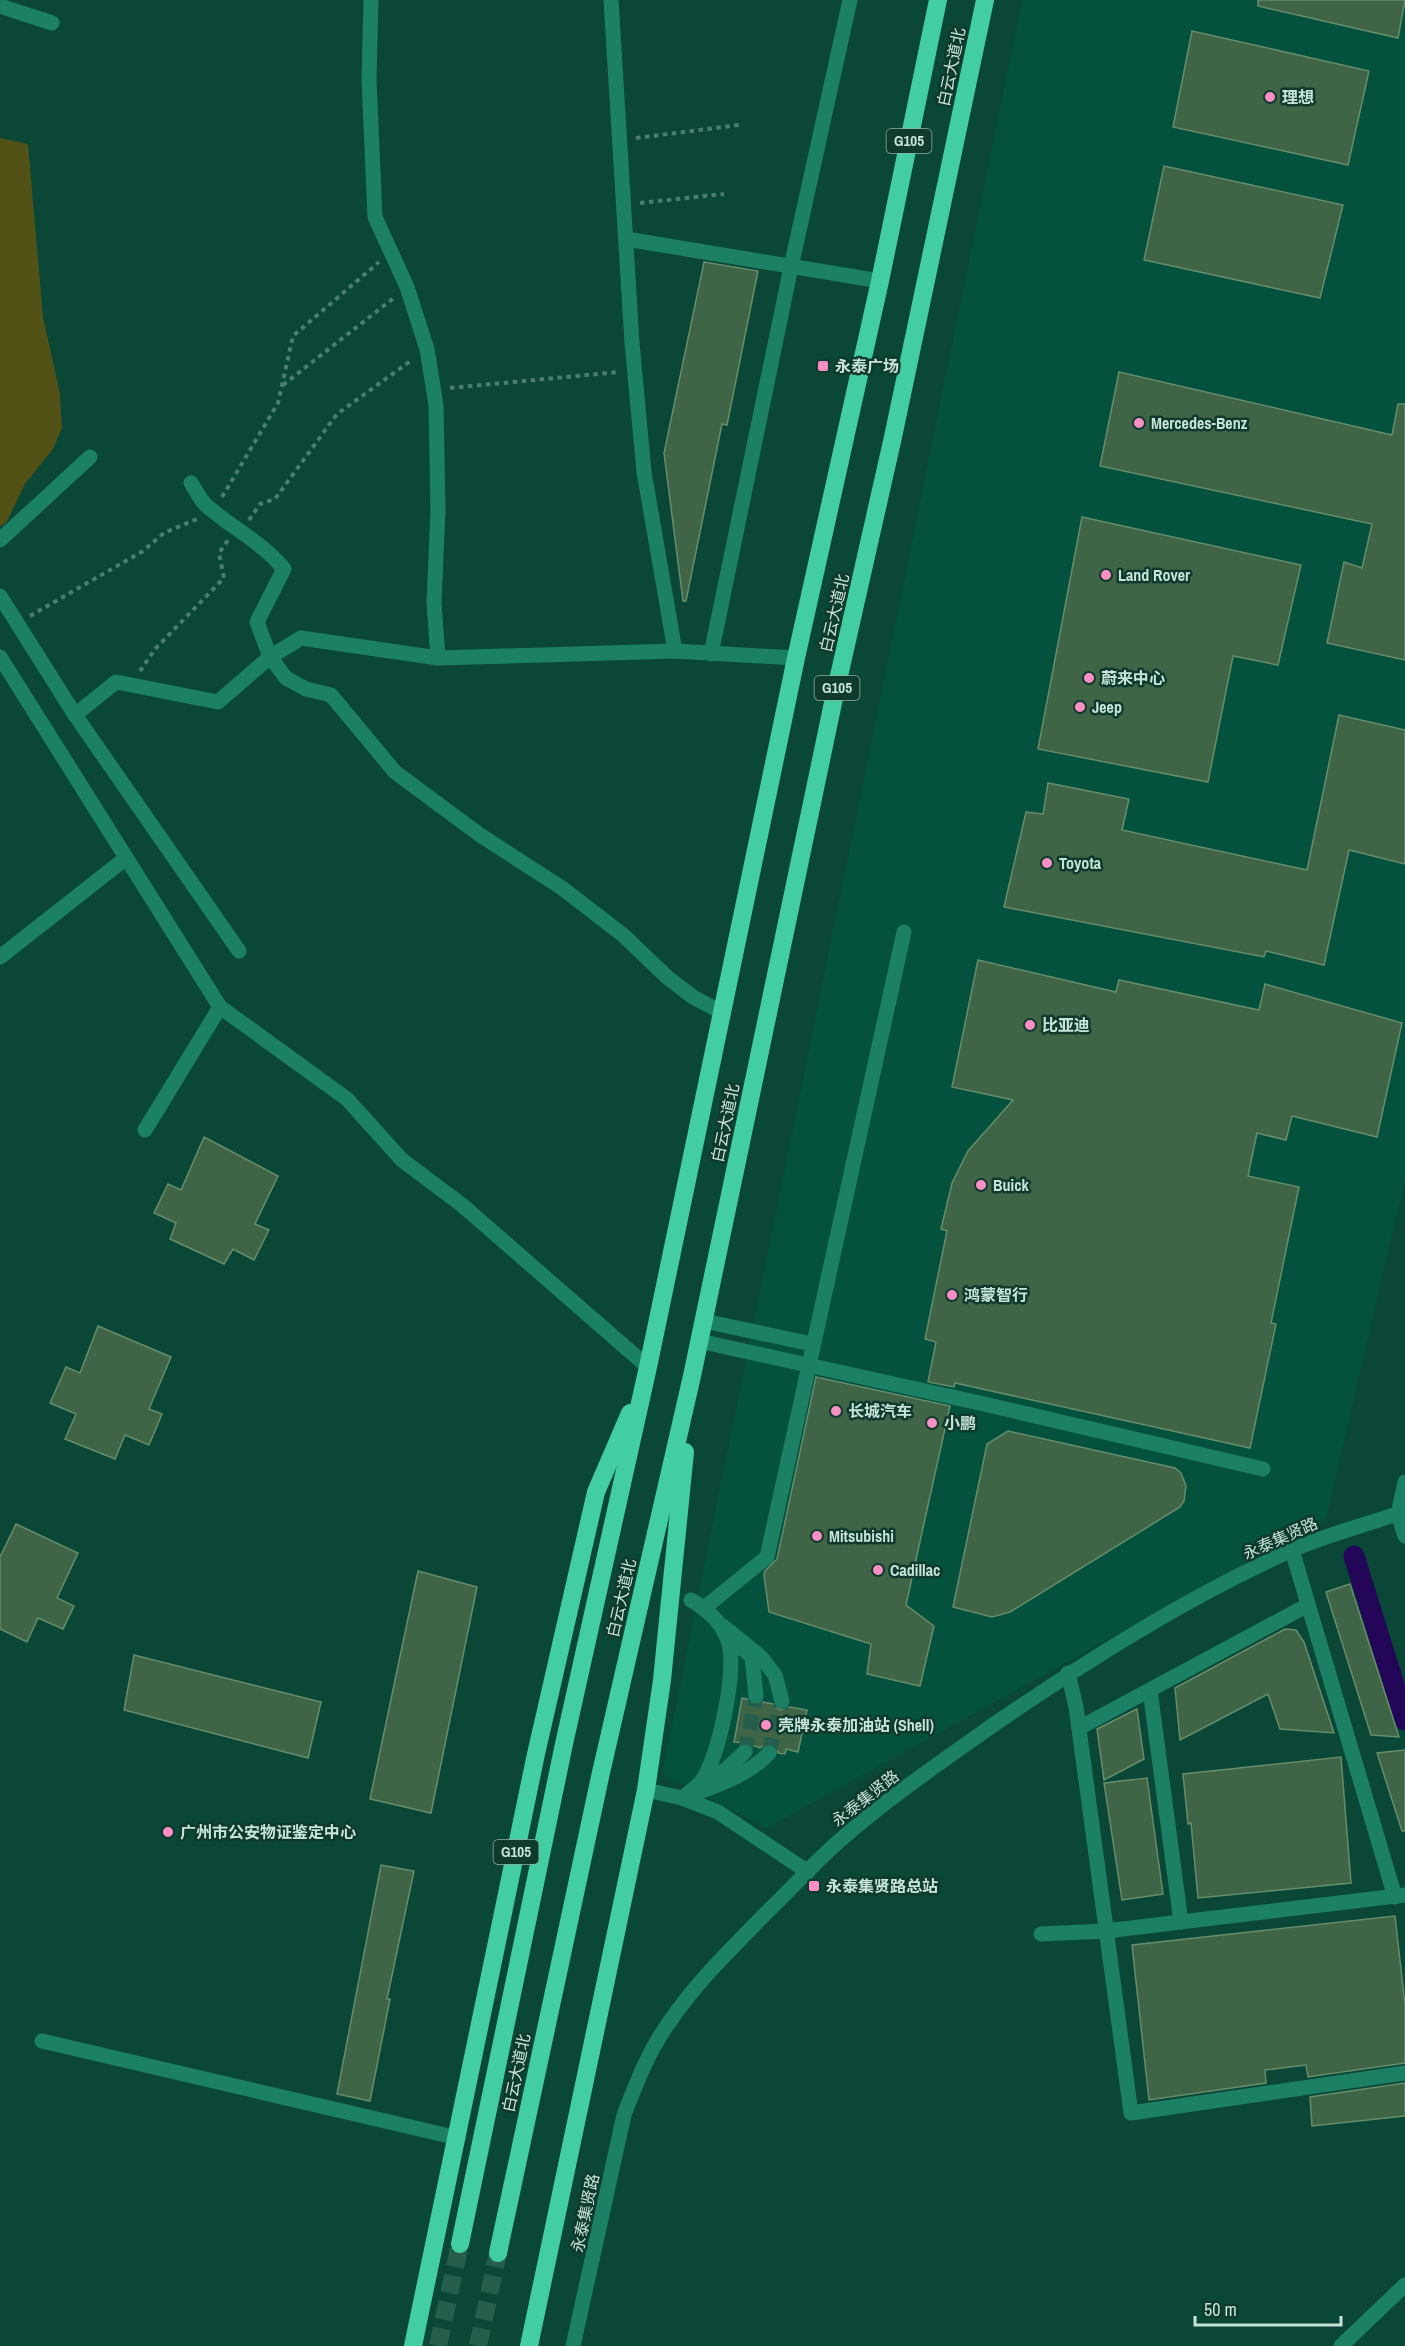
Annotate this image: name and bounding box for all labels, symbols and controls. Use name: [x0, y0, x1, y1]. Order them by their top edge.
street label: 白云大道北: [932, 26, 970, 108]
place label: 理想: [1282, 86, 1314, 108]
marker: 理想: [1263, 90, 1277, 104]
road number: G105: [886, 129, 932, 153]
place label: 永泰广场: [835, 355, 899, 377]
marker: 永泰广场: [816, 359, 830, 373]
place label: Mercedes-Benz: [1151, 412, 1248, 434]
marker: Mercedes-Benz: [1132, 416, 1146, 430]
place label: Land Rover: [1118, 564, 1191, 586]
marker: Land Rover: [1099, 568, 1113, 582]
street label: 白云大道北: [814, 572, 854, 654]
place label: 蔚来中心: [1101, 667, 1165, 689]
marker: 蔚来中心: [1082, 671, 1096, 685]
road number: G105: [814, 676, 860, 700]
place label: Jeep: [1092, 696, 1122, 718]
marker: Jeep: [1073, 700, 1087, 714]
place label: Toyota: [1059, 852, 1102, 874]
marker: Toyota: [1040, 856, 1054, 870]
place label: 比亚迪: [1042, 1014, 1090, 1036]
marker: 比亚迪: [1023, 1018, 1037, 1032]
street label: 白云大道北: [706, 1082, 744, 1164]
place label: Buick: [993, 1174, 1029, 1196]
marker: Buick: [974, 1178, 988, 1192]
place label: 鸿蒙智行: [964, 1284, 1028, 1306]
marker: 鸿蒙智行: [945, 1288, 959, 1302]
place label: 长城汽车: [848, 1400, 912, 1422]
marker: 长城汽车: [829, 1404, 843, 1418]
place label: 小鹏: [944, 1412, 976, 1434]
marker: 小鹏: [925, 1416, 939, 1430]
street label: 永泰集贤路: [1239, 1512, 1321, 1564]
place label: Mitsubishi: [829, 1525, 894, 1547]
marker: Mitsubishi: [810, 1529, 824, 1543]
street label: 白云大道北: [601, 1557, 641, 1639]
place label: Cadillac: [890, 1559, 940, 1581]
marker: Cadillac: [871, 1563, 885, 1577]
place label: 壳牌永泰加油站 (Shell): [778, 1714, 934, 1736]
marker: 壳牌永泰加油站 (Shell): [759, 1718, 773, 1732]
street label: 永泰集贤路: [827, 1765, 903, 1831]
place label: 广州市公安物证鉴定中心: [180, 1821, 356, 1843]
marker: 广州市公安物证鉴定中心: [161, 1825, 175, 1839]
road number: G105: [494, 1840, 538, 1864]
place label: 永泰集贤路总站: [826, 1875, 938, 1897]
marker: 永泰集贤路总站: [807, 1879, 821, 1893]
street label: 白云大道北: [497, 2032, 535, 2114]
street label: 永泰集贤路: [566, 2172, 604, 2254]
scale bar: [1195, 2289, 1340, 2327]
text: 50 m: [1204, 2297, 1237, 2322]

